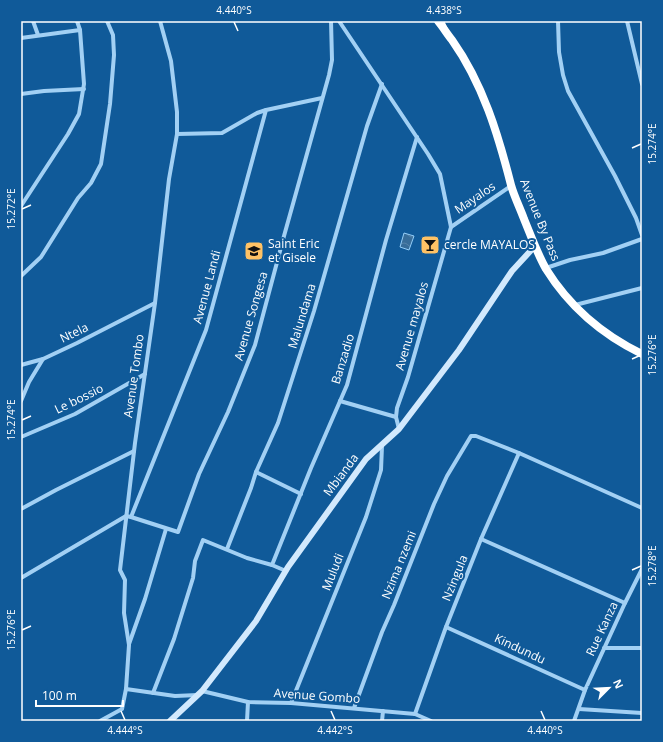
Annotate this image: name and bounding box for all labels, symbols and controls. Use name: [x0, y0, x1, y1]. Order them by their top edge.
text: 4.440°S: [216, 3, 252, 17]
text: 4.438°S: [426, 3, 462, 17]
text: 15.274°E: [645, 123, 659, 165]
street label: Avenue By Pass: [516, 176, 565, 264]
street label: Mayalos: [451, 177, 499, 218]
text: 15.272°E: [4, 188, 18, 230]
bar icon: cercle MAYALOS: [419, 234, 441, 256]
place label: Saint Eric et Gisele: [268, 235, 320, 266]
place label: cercle MAYALOS: [444, 236, 535, 253]
school or university icon: Saint Eric et Gisele: [243, 240, 265, 262]
street label: Avenue Landi: [189, 248, 225, 326]
street label: Avenue Songesa: [230, 269, 271, 362]
street label: Avenue mayalos: [391, 279, 432, 372]
street label: Malundama: [284, 281, 319, 350]
street label: Ntela: [57, 318, 91, 347]
street label: Banzadio: [327, 332, 358, 386]
street label: Avenue Tombo: [119, 333, 148, 419]
text: 15.276°E: [645, 334, 659, 376]
street label: Le bossio: [52, 379, 106, 418]
text: 15.274°E: [4, 399, 18, 441]
street label: Mbianda: [319, 450, 362, 499]
street label: Nzima nzemi: [377, 528, 420, 602]
text: 15.278°E: [645, 545, 659, 587]
street label: Muludi: [317, 551, 348, 593]
street label: Nzingula: [438, 552, 472, 604]
street label: Rue Kanza: [582, 599, 622, 659]
text: 15.276°E: [4, 609, 18, 651]
street label: Kindundu: [492, 629, 549, 668]
north arrow: [589, 668, 629, 708]
text: N: [610, 677, 627, 691]
scale bar: [36, 682, 123, 708]
street label: Avenue Gombo: [273, 684, 361, 707]
text: 100 m: [42, 687, 77, 704]
text: 4.444°S: [107, 723, 143, 737]
text: 4.442°S: [317, 723, 353, 737]
text: 4.440°S: [527, 723, 563, 737]

